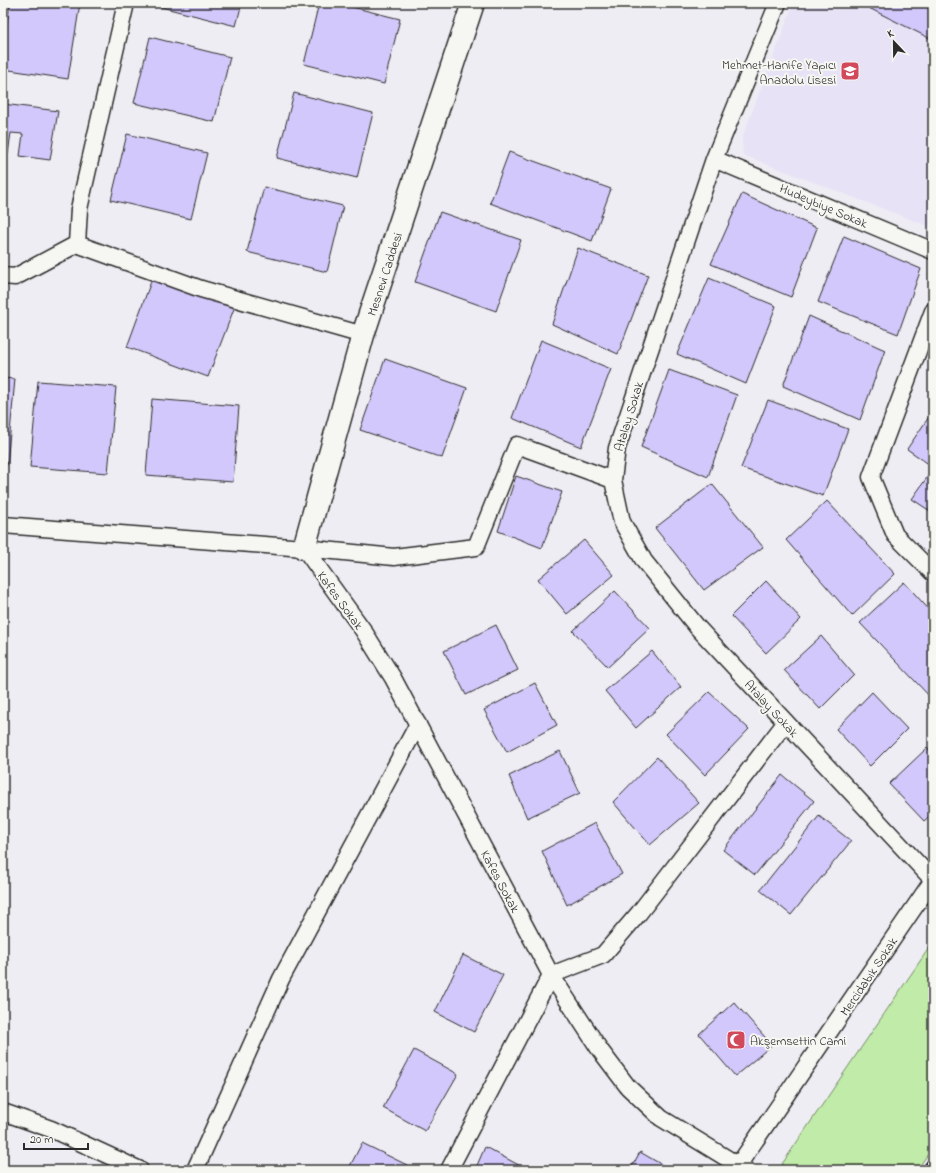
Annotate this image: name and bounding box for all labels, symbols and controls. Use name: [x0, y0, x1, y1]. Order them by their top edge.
north arrow: [874, 22, 914, 62]
text: K: [885, 25, 897, 42]
place label: Mehmet-Hanife Yapıcı Anadolu Lisesi: [722, 56, 836, 90]
school or university icon: Mehmet-Hanife Yapıcı Anadolu Lisesi: [839, 60, 861, 82]
street label: Hudeybiye Sokak: [776, 179, 871, 235]
street label: Mesnevi Caddesi: [363, 230, 408, 319]
street label: Atalay Sokak: [610, 379, 650, 454]
street label: Kafes Sokak: [312, 568, 368, 634]
street label: Atalay Sokak: [739, 676, 803, 743]
street label: Kafes Sokak: [475, 847, 524, 917]
street label: Mercidabık Sokak: [836, 933, 903, 1020]
mosque icon: Akşemsettin Cami: [725, 1029, 747, 1051]
place label: Akşemsettin Cami: [750, 1032, 846, 1051]
scale bar: [24, 1125, 88, 1151]
text: 20 m: [30, 1131, 53, 1149]

